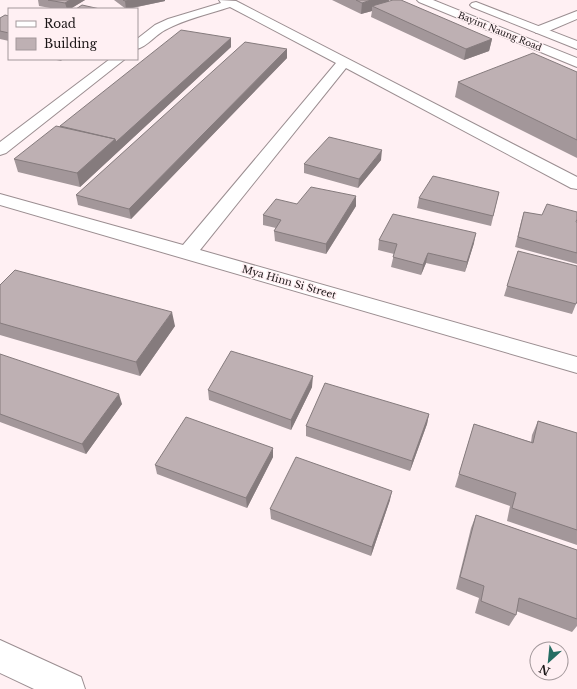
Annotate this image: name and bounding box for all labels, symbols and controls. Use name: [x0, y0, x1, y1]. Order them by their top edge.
legend: [8, 8, 138, 60]
street label: Bayint Naung Road: [456, 9, 544, 53]
text: Road: [44, 16, 76, 31]
text: Building: [44, 36, 98, 51]
street label: Mya Hinn Si Street: [240, 262, 338, 302]
north arrow: [529, 641, 569, 681]
text: N: [536, 661, 552, 678]

